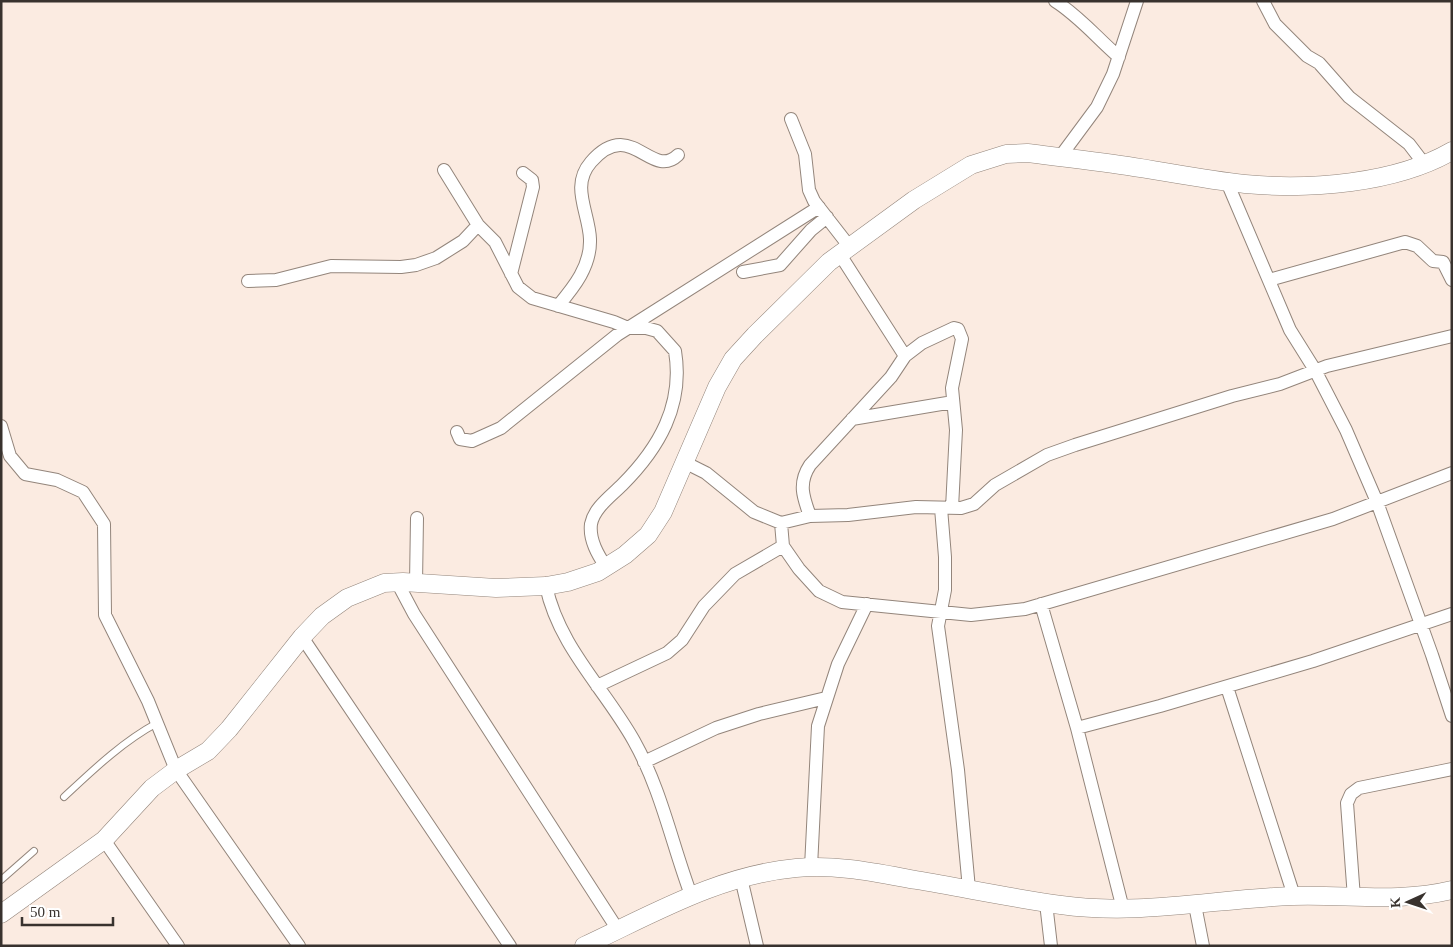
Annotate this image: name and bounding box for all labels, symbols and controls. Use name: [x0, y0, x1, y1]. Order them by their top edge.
north arrow: [1383, 877, 1433, 927]
scale bar: [22, 894, 114, 926]
text: K: [1388, 897, 1403, 908]
text: 50 m: [30, 904, 61, 920]

